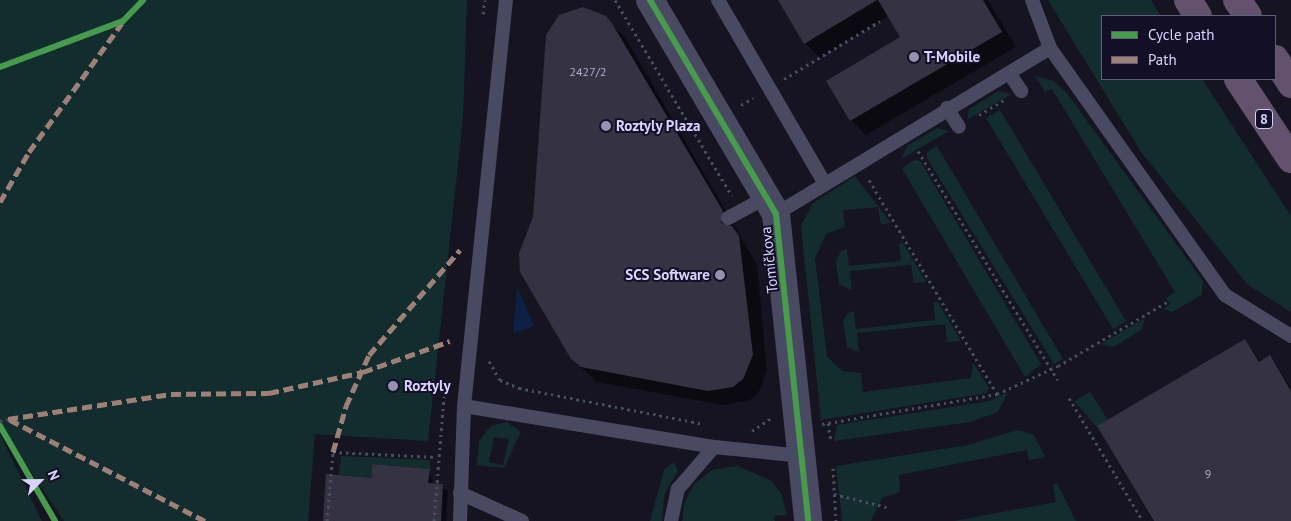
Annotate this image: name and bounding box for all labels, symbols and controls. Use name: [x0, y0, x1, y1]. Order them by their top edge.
legend: [1101, 15, 1276, 80]
text: Cycle path: [1148, 25, 1214, 44]
place label: T-Mobile: [924, 48, 980, 66]
text: Path: [1148, 50, 1177, 69]
marker: T-Mobile: [908, 51, 920, 63]
house number: 2427/2: [570, 65, 606, 79]
road number: 8: [1254, 108, 1274, 130]
place label: Roztyly Plaza: [616, 117, 701, 135]
marker: Roztyly Plaza: [600, 120, 612, 132]
street label: Tomíčkova: [757, 226, 781, 294]
place label: SCS Software: [625, 266, 710, 284]
marker: SCS Software: [714, 269, 726, 281]
place label: Roztyly: [404, 377, 451, 395]
marker: Roztyly: [386, 379, 400, 393]
north arrow: [15, 456, 65, 506]
text: N: [44, 467, 64, 483]
house number: 9: [1205, 467, 1211, 481]

